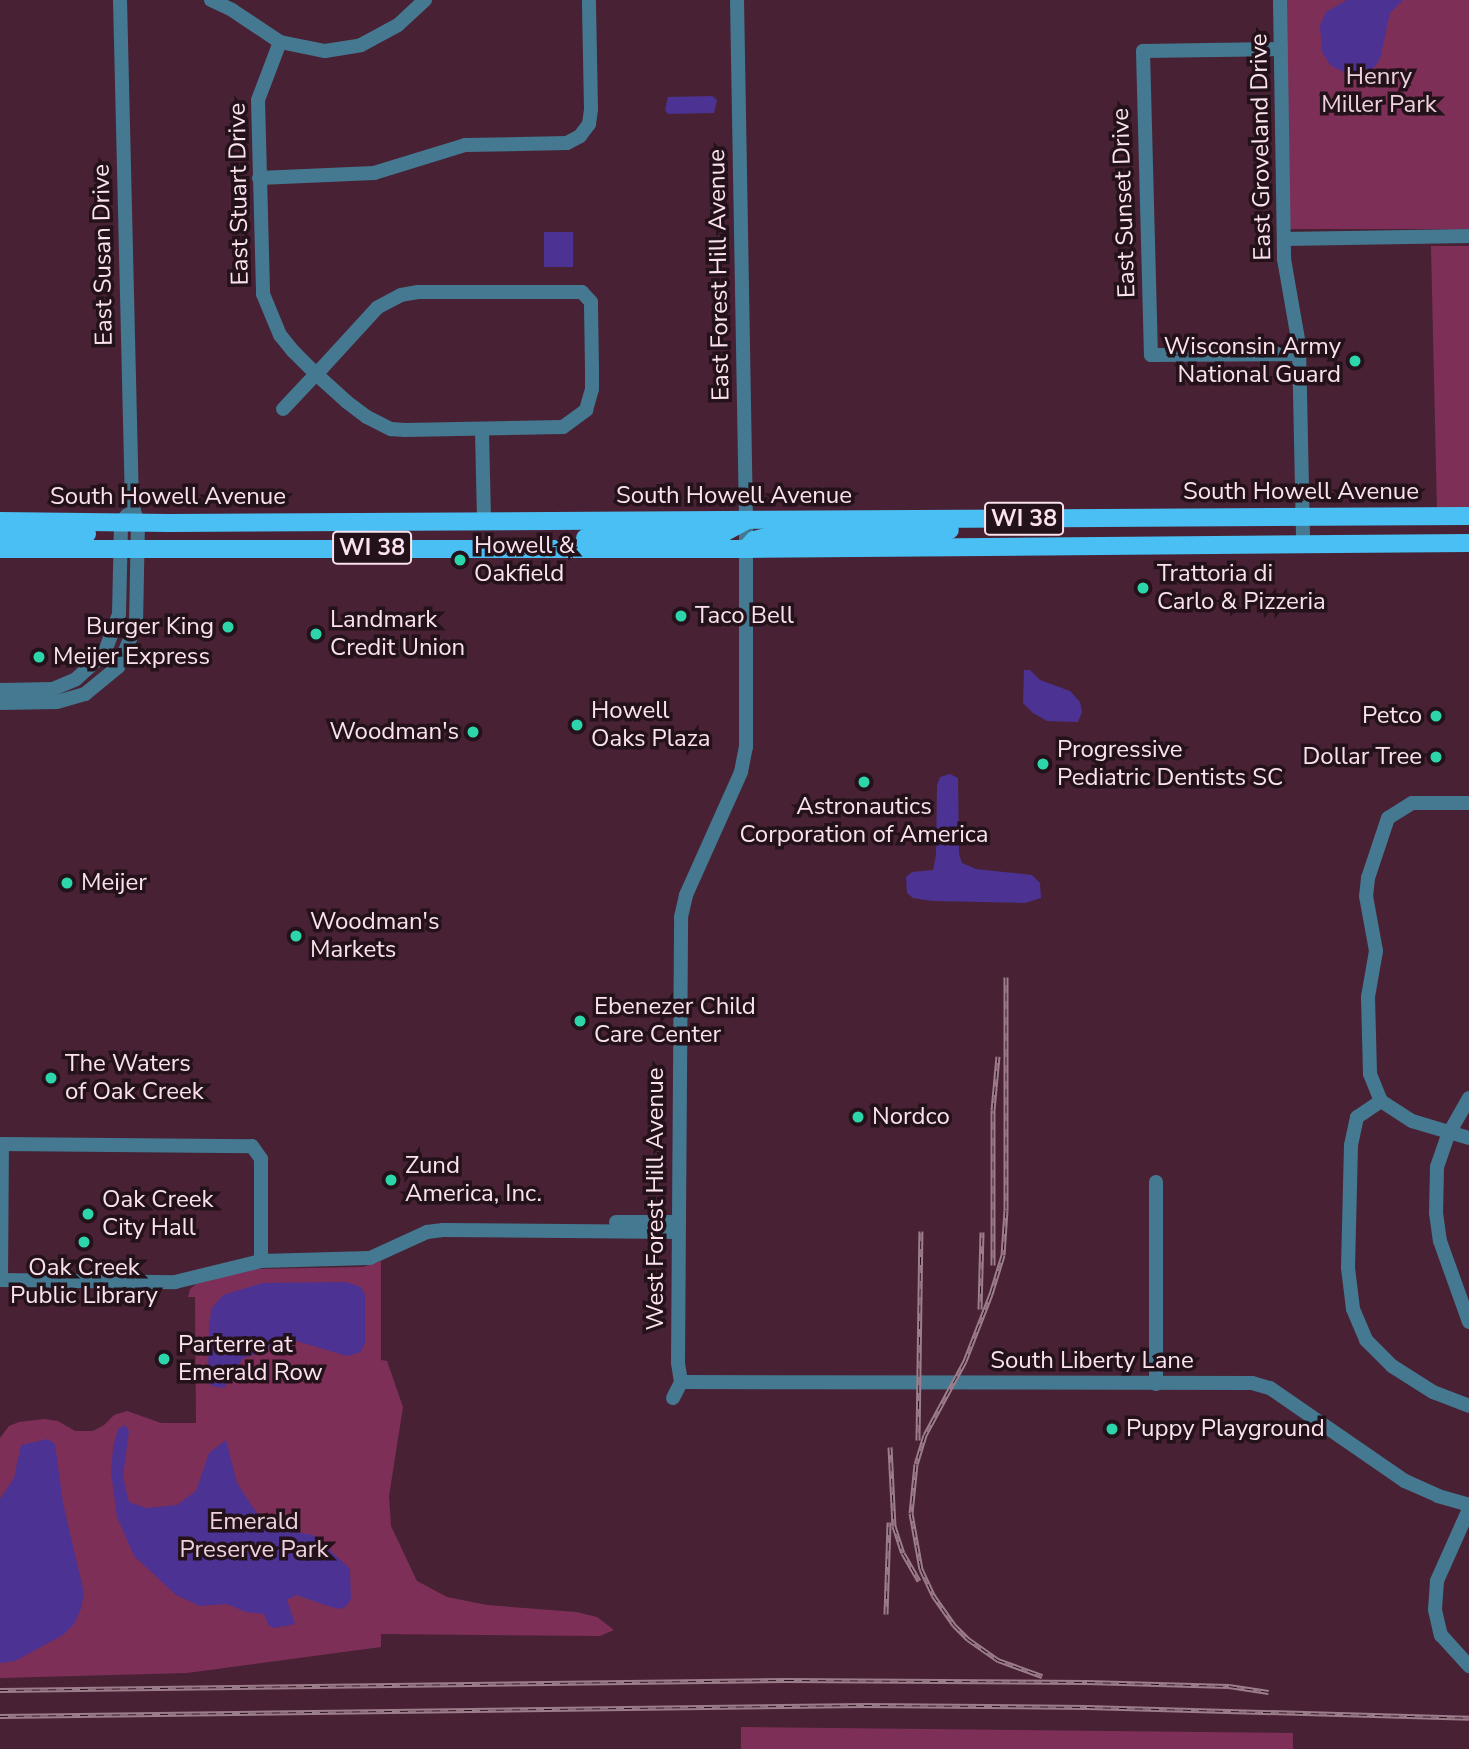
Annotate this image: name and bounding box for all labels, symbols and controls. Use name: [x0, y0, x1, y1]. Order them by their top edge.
street label: East Groveland Drive: [1245, 33, 1277, 261]
park label: Henry Miller Park: [1321, 63, 1437, 119]
street label: East Stuart Drive: [223, 102, 255, 286]
street label: East Sunset Drive: [1106, 107, 1142, 299]
street label: East Forest Hill Avenue: [702, 149, 736, 401]
street label: East Susan Drive: [87, 164, 119, 346]
place label: Wisconsin Army National Guard: [1164, 333, 1341, 389]
marker: Wisconsin Army National Guard: [1347, 353, 1363, 369]
street label: South Howell Avenue: [1183, 478, 1419, 506]
street label: South Howell Avenue: [616, 482, 852, 510]
street label: South Howell Avenue: [50, 483, 286, 511]
road number: WI 38: [984, 499, 1064, 538]
road number: WI 38: [332, 528, 412, 568]
place label: Howell & Oakfield: [474, 532, 575, 588]
marker: Howell & Oakfield: [452, 552, 468, 568]
place label: Trattoria di Carlo & Pizzeria: [1157, 560, 1326, 616]
marker: Trattoria di Carlo & Pizzeria: [1135, 580, 1151, 596]
place label: Taco Bell: [695, 602, 794, 630]
place label: Landmark Credit Union: [330, 606, 465, 662]
marker: Taco Bell: [673, 608, 689, 624]
place label: Burger King: [86, 613, 214, 641]
marker: Burger King: [220, 619, 236, 635]
marker: Landmark Credit Union: [308, 626, 324, 642]
place label: Meijer Express: [53, 643, 210, 671]
marker: Meijer Express: [31, 649, 47, 665]
place label: Howell Oaks Plaza: [591, 697, 710, 753]
place label: Petco: [1362, 702, 1422, 730]
marker: Petco: [1428, 708, 1444, 724]
marker: Howell Oaks Plaza: [569, 717, 585, 733]
place label: Woodman's: [330, 718, 459, 746]
marker: Woodman's: [465, 724, 481, 740]
place label: Progressive Pediatric Dentists SC: [1057, 736, 1283, 792]
place label: Dollar Tree: [1303, 743, 1422, 771]
marker: Dollar Tree: [1428, 749, 1444, 765]
marker: Progressive Pediatric Dentists SC: [1035, 756, 1051, 772]
marker: Astronautics Corporation of America: [856, 774, 872, 790]
place label: Astronautics Corporation of America: [740, 793, 988, 849]
place label: Meijer: [81, 869, 147, 897]
marker: Meijer: [59, 875, 75, 891]
place label: Woodman's Markets: [310, 908, 439, 964]
marker: Woodman's Markets: [288, 928, 304, 944]
place label: Ebenezer Child Care Center: [594, 993, 756, 1049]
marker: Ebenezer Child Care Center: [572, 1013, 588, 1029]
place label: The Waters of Oak Creek: [65, 1050, 204, 1106]
street label: West Forest Hill Avenue: [642, 1068, 670, 1330]
marker: The Waters of Oak Creek: [43, 1070, 59, 1086]
place label: Nordco: [872, 1103, 950, 1131]
marker: Nordco: [850, 1109, 866, 1125]
place label: Zund America, Inc.: [405, 1152, 542, 1208]
marker: Zund America, Inc.: [383, 1172, 399, 1188]
place label: Oak Creek City Hall: [102, 1186, 213, 1242]
marker: Oak Creek City Hall: [80, 1206, 96, 1222]
marker: Oak Creek Public Library: [76, 1234, 92, 1250]
place label: Oak Creek Public Library: [10, 1254, 158, 1310]
place label: Parterre at Emerald Row: [178, 1331, 323, 1387]
street label: South Liberty Lane: [990, 1347, 1194, 1375]
marker: Parterre at Emerald Row: [156, 1351, 172, 1367]
place label: Puppy Playground: [1126, 1415, 1325, 1443]
marker: Puppy Playground: [1104, 1421, 1120, 1437]
park label: Emerald Preserve Park: [180, 1508, 328, 1564]

